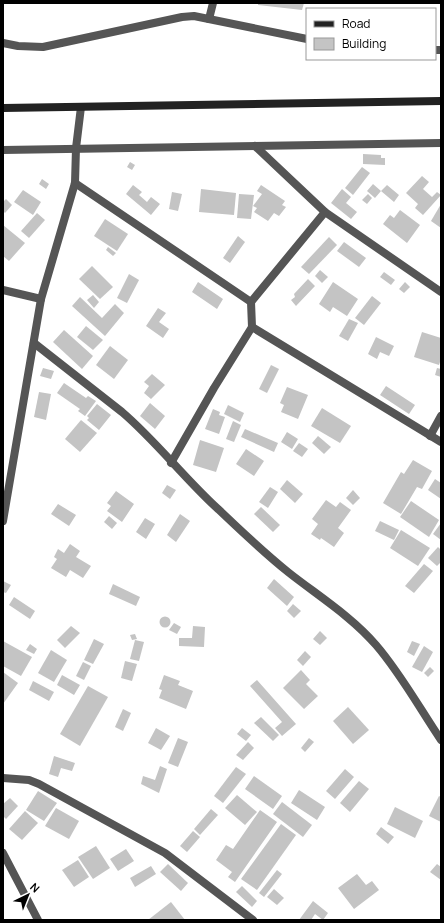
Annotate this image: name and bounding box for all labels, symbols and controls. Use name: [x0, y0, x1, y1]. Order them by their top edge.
legend: [306, 8, 436, 60]
text: Road: [342, 15, 370, 32]
text: Building: [342, 35, 386, 52]
north arrow: [8, 875, 48, 915]
text: N: [27, 879, 43, 896]

